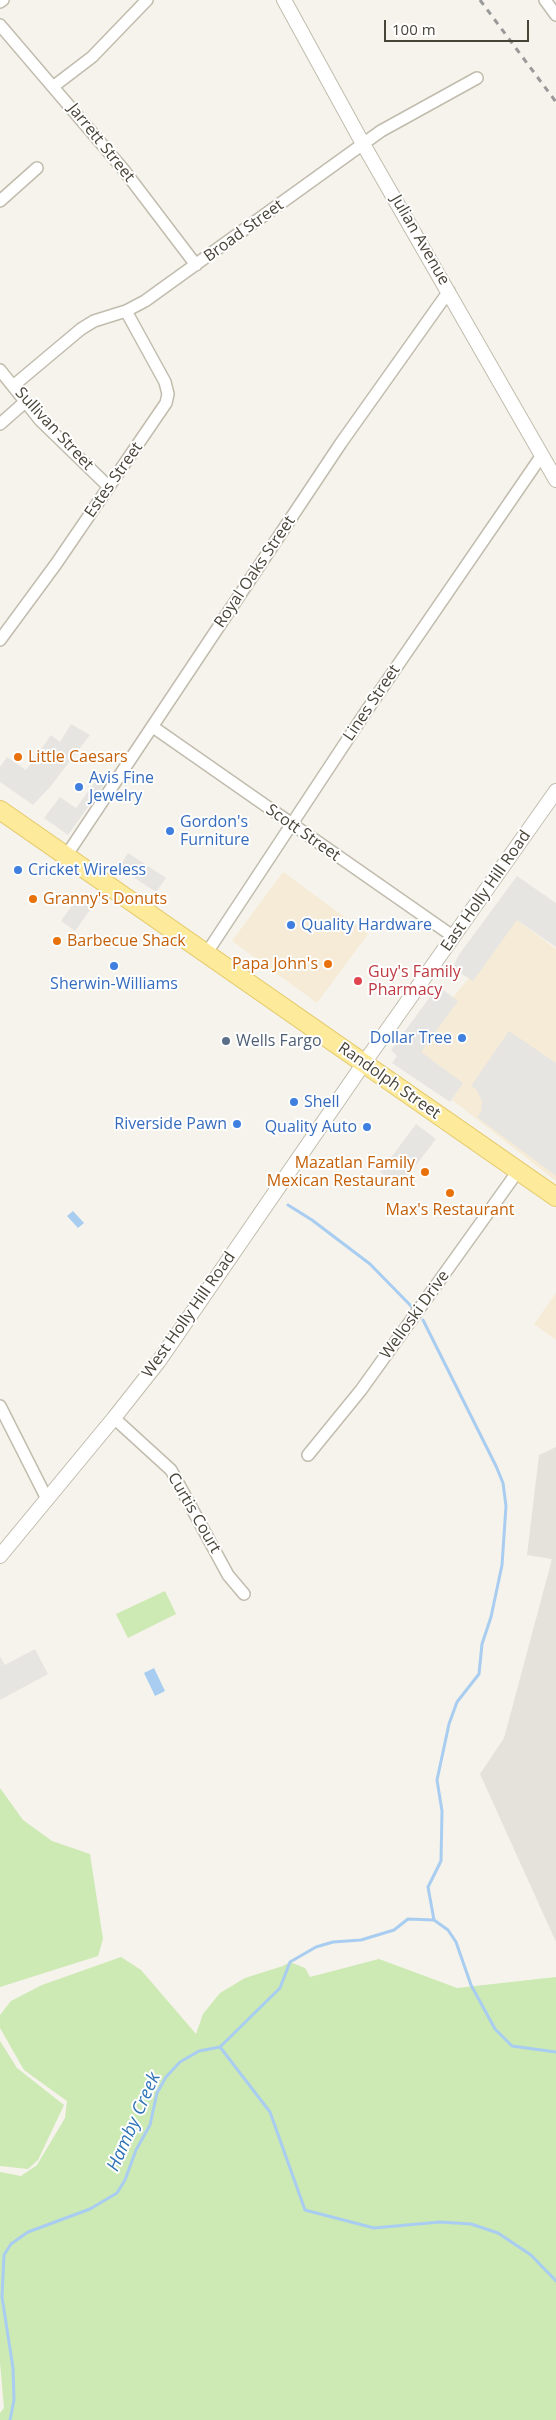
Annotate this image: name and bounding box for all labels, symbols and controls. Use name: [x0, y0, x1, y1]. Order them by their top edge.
scale bar: [386, 10, 531, 42]
text: 100 m: [392, 19, 436, 39]
street label: Jarrett Street: [63, 100, 139, 186]
street label: Julian Avenue: [386, 192, 454, 288]
street label: Broad Street: [200, 196, 288, 266]
street label: Sullivan Street: [11, 384, 97, 474]
street label: Estes Street: [81, 439, 147, 521]
street label: Royal Oaks Street: [210, 512, 300, 632]
street label: Lines Street: [340, 661, 404, 745]
place label: Little Caesars: [28, 747, 128, 767]
marker: Little Caesars: [12, 751, 24, 763]
place label: Avis Fine Jewelry: [89, 768, 154, 806]
marker: Avis Fine Jewelry: [73, 781, 85, 793]
street label: Scott Street: [262, 800, 344, 866]
place label: Gordon's Furniture: [180, 812, 250, 850]
marker: Gordon's Furniture: [164, 825, 176, 837]
street label: East Holly Hill Road: [437, 827, 535, 955]
place label: Cricket Wireless: [28, 860, 146, 880]
marker: Cricket Wireless: [12, 864, 24, 876]
place label: Granny's Donuts: [43, 889, 167, 909]
marker: Granny's Donuts: [27, 893, 39, 905]
place label: Quality Hardware: [301, 915, 432, 935]
marker: Quality Hardware: [285, 919, 297, 931]
place label: Barbecue Shack: [67, 931, 186, 951]
marker: Barbecue Shack: [51, 935, 63, 947]
place label: Papa John's: [232, 954, 318, 974]
marker: Papa John's: [322, 958, 334, 970]
marker: Sherwin-Williams: [108, 960, 120, 972]
place label: Guy's Family Pharmacy: [368, 962, 461, 1000]
place label: Sherwin-Williams: [50, 974, 178, 994]
marker: Guy's Family Pharmacy: [352, 975, 364, 987]
place label: Dollar Tree: [370, 1028, 452, 1048]
place label: Wells Fargo: [236, 1031, 322, 1051]
marker: Dollar Tree: [456, 1032, 468, 1044]
marker: Wells Fargo: [220, 1035, 232, 1047]
street label: Randolph Street: [334, 1039, 444, 1123]
place label: Shell: [304, 1092, 340, 1112]
marker: Shell: [288, 1096, 300, 1108]
place label: Riverside Pawn: [114, 1114, 227, 1134]
place label: Quality Auto: [265, 1117, 357, 1137]
marker: Riverside Pawn: [231, 1118, 243, 1130]
marker: Quality Auto: [361, 1121, 373, 1133]
place label: Mazatlan Family Mexican Restaurant: [267, 1153, 415, 1191]
marker: Mazatlan Family Mexican Restaurant: [419, 1166, 431, 1178]
marker: Max's Restaurant: [444, 1187, 456, 1199]
place label: Max's Restaurant: [386, 1200, 514, 1220]
street label: West Holly Hill Road: [138, 1248, 240, 1382]
street label: Welloski Drive: [376, 1267, 454, 1363]
street label: Curtis Court: [163, 1469, 225, 1557]
water label: Hamby Creek: [103, 2069, 165, 2175]

